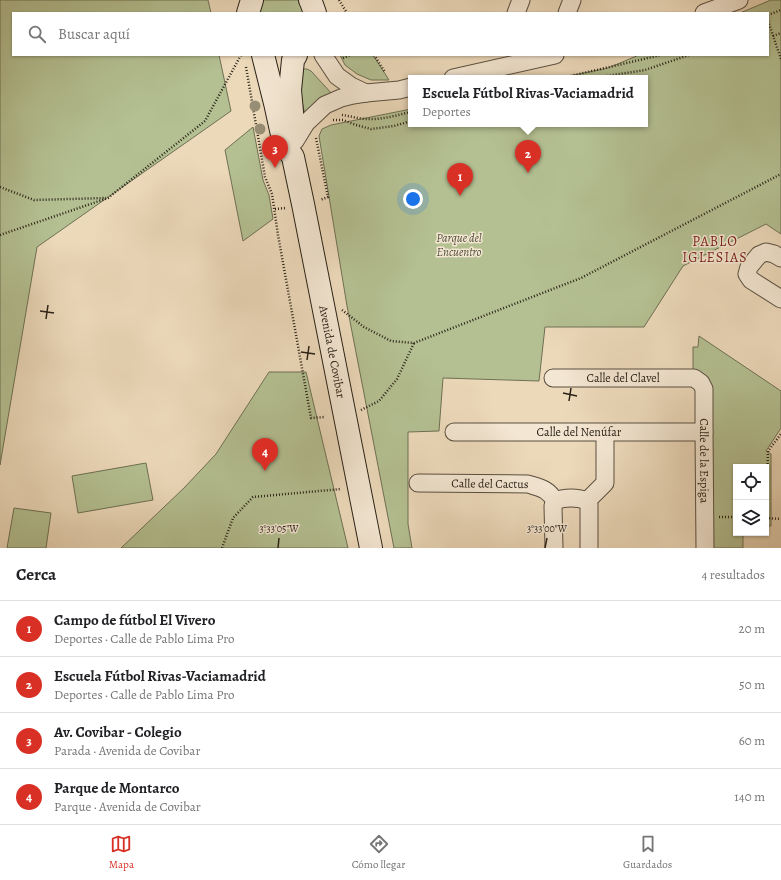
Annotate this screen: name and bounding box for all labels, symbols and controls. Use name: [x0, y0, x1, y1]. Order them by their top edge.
search box: [12, 12, 769, 56]
icon: search: [26, 23, 48, 45]
text: Buscar aquí: [58, 24, 130, 44]
popup: [408, 75, 648, 127]
text: Escuela Fútbol Rivas-Vaciamadrid: [422, 83, 634, 103]
text: Deportes: [422, 103, 471, 120]
pin: 3: [262, 135, 288, 168]
pin: 2: [515, 140, 541, 173]
pin: 1: [447, 163, 473, 196]
your location: [403, 189, 423, 209]
park label: Parque del Encuentro: [436, 230, 482, 260]
district label: PABLO IGLESIAS: [682, 232, 748, 267]
street label: Avenida de Covibar: [315, 303, 349, 400]
street label: Calle del Clavel: [586, 370, 660, 386]
street label: Calle de la Espiga: [696, 418, 713, 504]
street label: Calle del Nenúfar: [537, 424, 622, 440]
pin: 4: [252, 438, 278, 471]
map controls: [733, 464, 769, 536]
button: locate: [733, 464, 769, 500]
street label: Calle del Cactus: [451, 475, 529, 492]
button: layers: [733, 500, 769, 536]
text: 3°33'05"W: [259, 522, 299, 535]
text: 3°33'00"W: [527, 522, 568, 535]
text: Cerca: [16, 563, 56, 586]
text: 4 resultados: [701, 566, 765, 583]
text: Campo de fútbol El Vivero: [54, 610, 215, 630]
text: 1: [27, 620, 31, 637]
text: 20 m: [739, 620, 765, 637]
text: Deportes · Calle de Pablo Lima Pro: [54, 630, 235, 647]
text: Escuela Fútbol Rivas-Vaciamadrid: [54, 666, 266, 686]
text: 2: [26, 676, 32, 693]
text: 50 m: [739, 676, 765, 693]
text: Deportes · Calle de Pablo Lima Pro: [54, 686, 235, 703]
text: Av. Covibar - Colegio: [54, 722, 182, 742]
text: 3: [26, 732, 32, 749]
text: 60 m: [739, 732, 765, 749]
text: Parada · Avenida de Covibar: [54, 742, 200, 759]
text: Parque de Montarco: [54, 778, 179, 798]
text: 4: [26, 788, 32, 805]
text: 140 m: [734, 788, 765, 805]
text: Parque · Avenida de Covibar: [54, 798, 201, 815]
tab: Mapa: [109, 833, 134, 872]
tab: Cómo llegar: [352, 833, 405, 872]
tab: Guardados: [623, 833, 672, 872]

